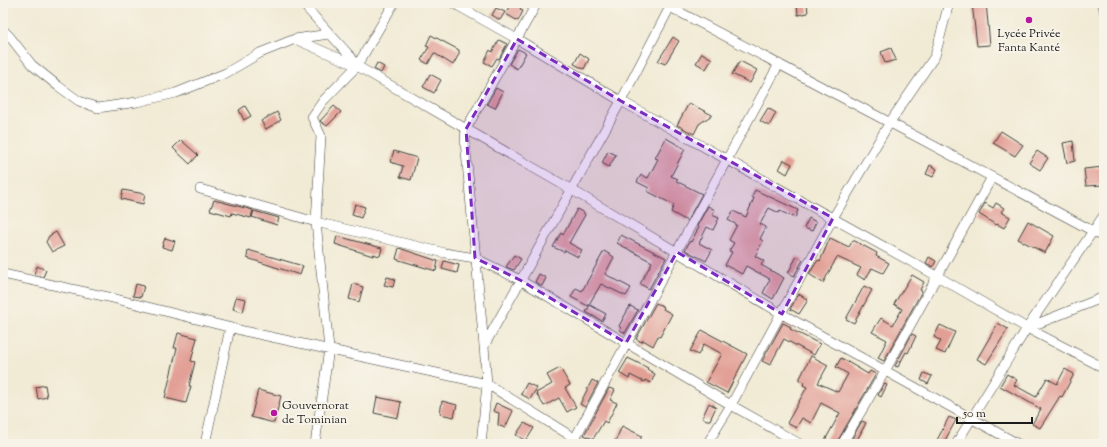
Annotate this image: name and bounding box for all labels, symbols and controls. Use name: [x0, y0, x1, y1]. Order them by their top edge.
marker: Lycée Privée Fanta Kanté: [1024, 15, 1034, 25]
place label: Lycée Privée Fanta Kanté: [997, 25, 1061, 57]
place label: Gouvernorat de Tominian: [282, 397, 349, 429]
scale bar: [957, 399, 1032, 425]
text: 50 m: [962, 405, 986, 423]
marker: Gouvernorat de Tominian: [269, 408, 279, 418]

